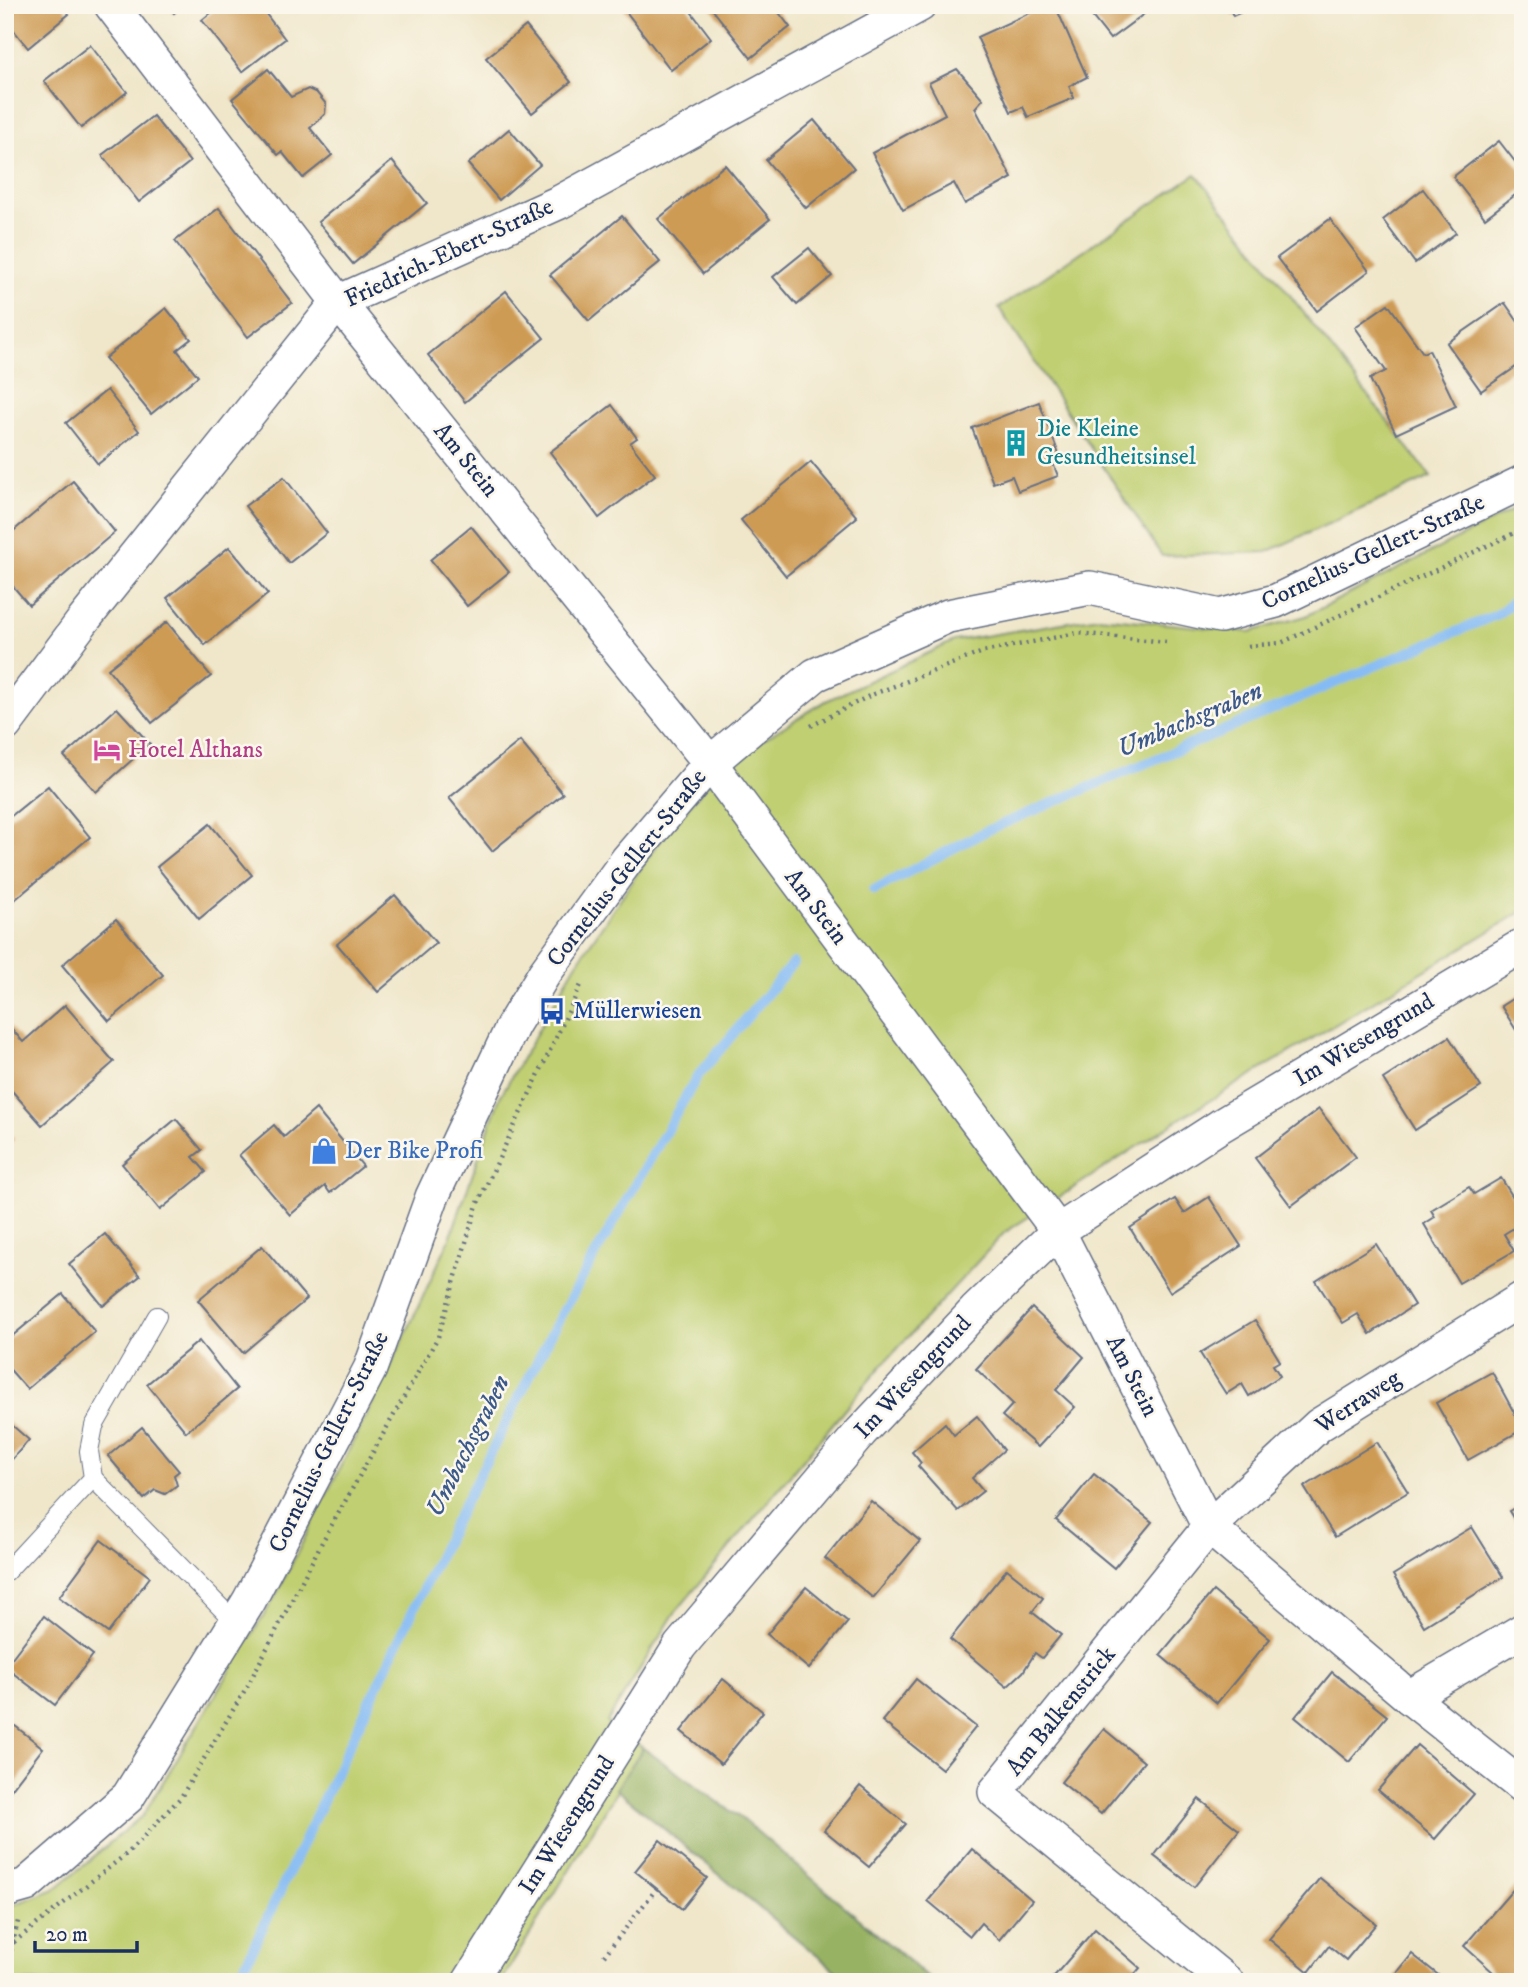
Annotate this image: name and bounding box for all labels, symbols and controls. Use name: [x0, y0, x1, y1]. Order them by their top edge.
street label: Friedrich-Ebert-Straße: [340, 191, 558, 315]
place label: Die Kleine Gesundheitsinsel: [1037, 414, 1197, 472]
street label: Am Stein: [427, 417, 505, 504]
building icon: Die Kleine Gesundheitsinsel: [1001, 428, 1031, 458]
street label: Cornelius-Gellert-Straße: [1257, 487, 1489, 617]
water label: Umbachsgraben: [1112, 675, 1268, 765]
hotel icon: Hotel Althans: [92, 735, 122, 765]
place label: Hotel Althans: [128, 735, 263, 765]
street label: Cornelius-Gellert-Straße: [540, 763, 714, 973]
street label: Am Stein: [778, 863, 855, 951]
street label: Im Wiesengrund: [1288, 986, 1440, 1094]
bus stop icon: Müllerwiesen: [537, 996, 567, 1026]
place label: Müllerwiesen: [573, 996, 702, 1026]
shop icon: Der Bike Profi: [309, 1136, 339, 1166]
place label: Der Bike Profi: [345, 1136, 483, 1166]
street label: Im Wiesengrund: [848, 1309, 978, 1445]
street label: Cornelius-Gellert-Straße: [262, 1326, 396, 1558]
street label: Am Stein: [1099, 1330, 1165, 1422]
street label: Werraweg: [1309, 1363, 1407, 1441]
water label: Umbachsgraben: [418, 1369, 518, 1523]
street label: Am Balkenstrick: [1000, 1640, 1123, 1782]
street label: Im Wiesengrund: [512, 1750, 622, 1900]
scale bar: [35, 1910, 136, 1954]
text: 20 m: [46, 1922, 88, 1948]

